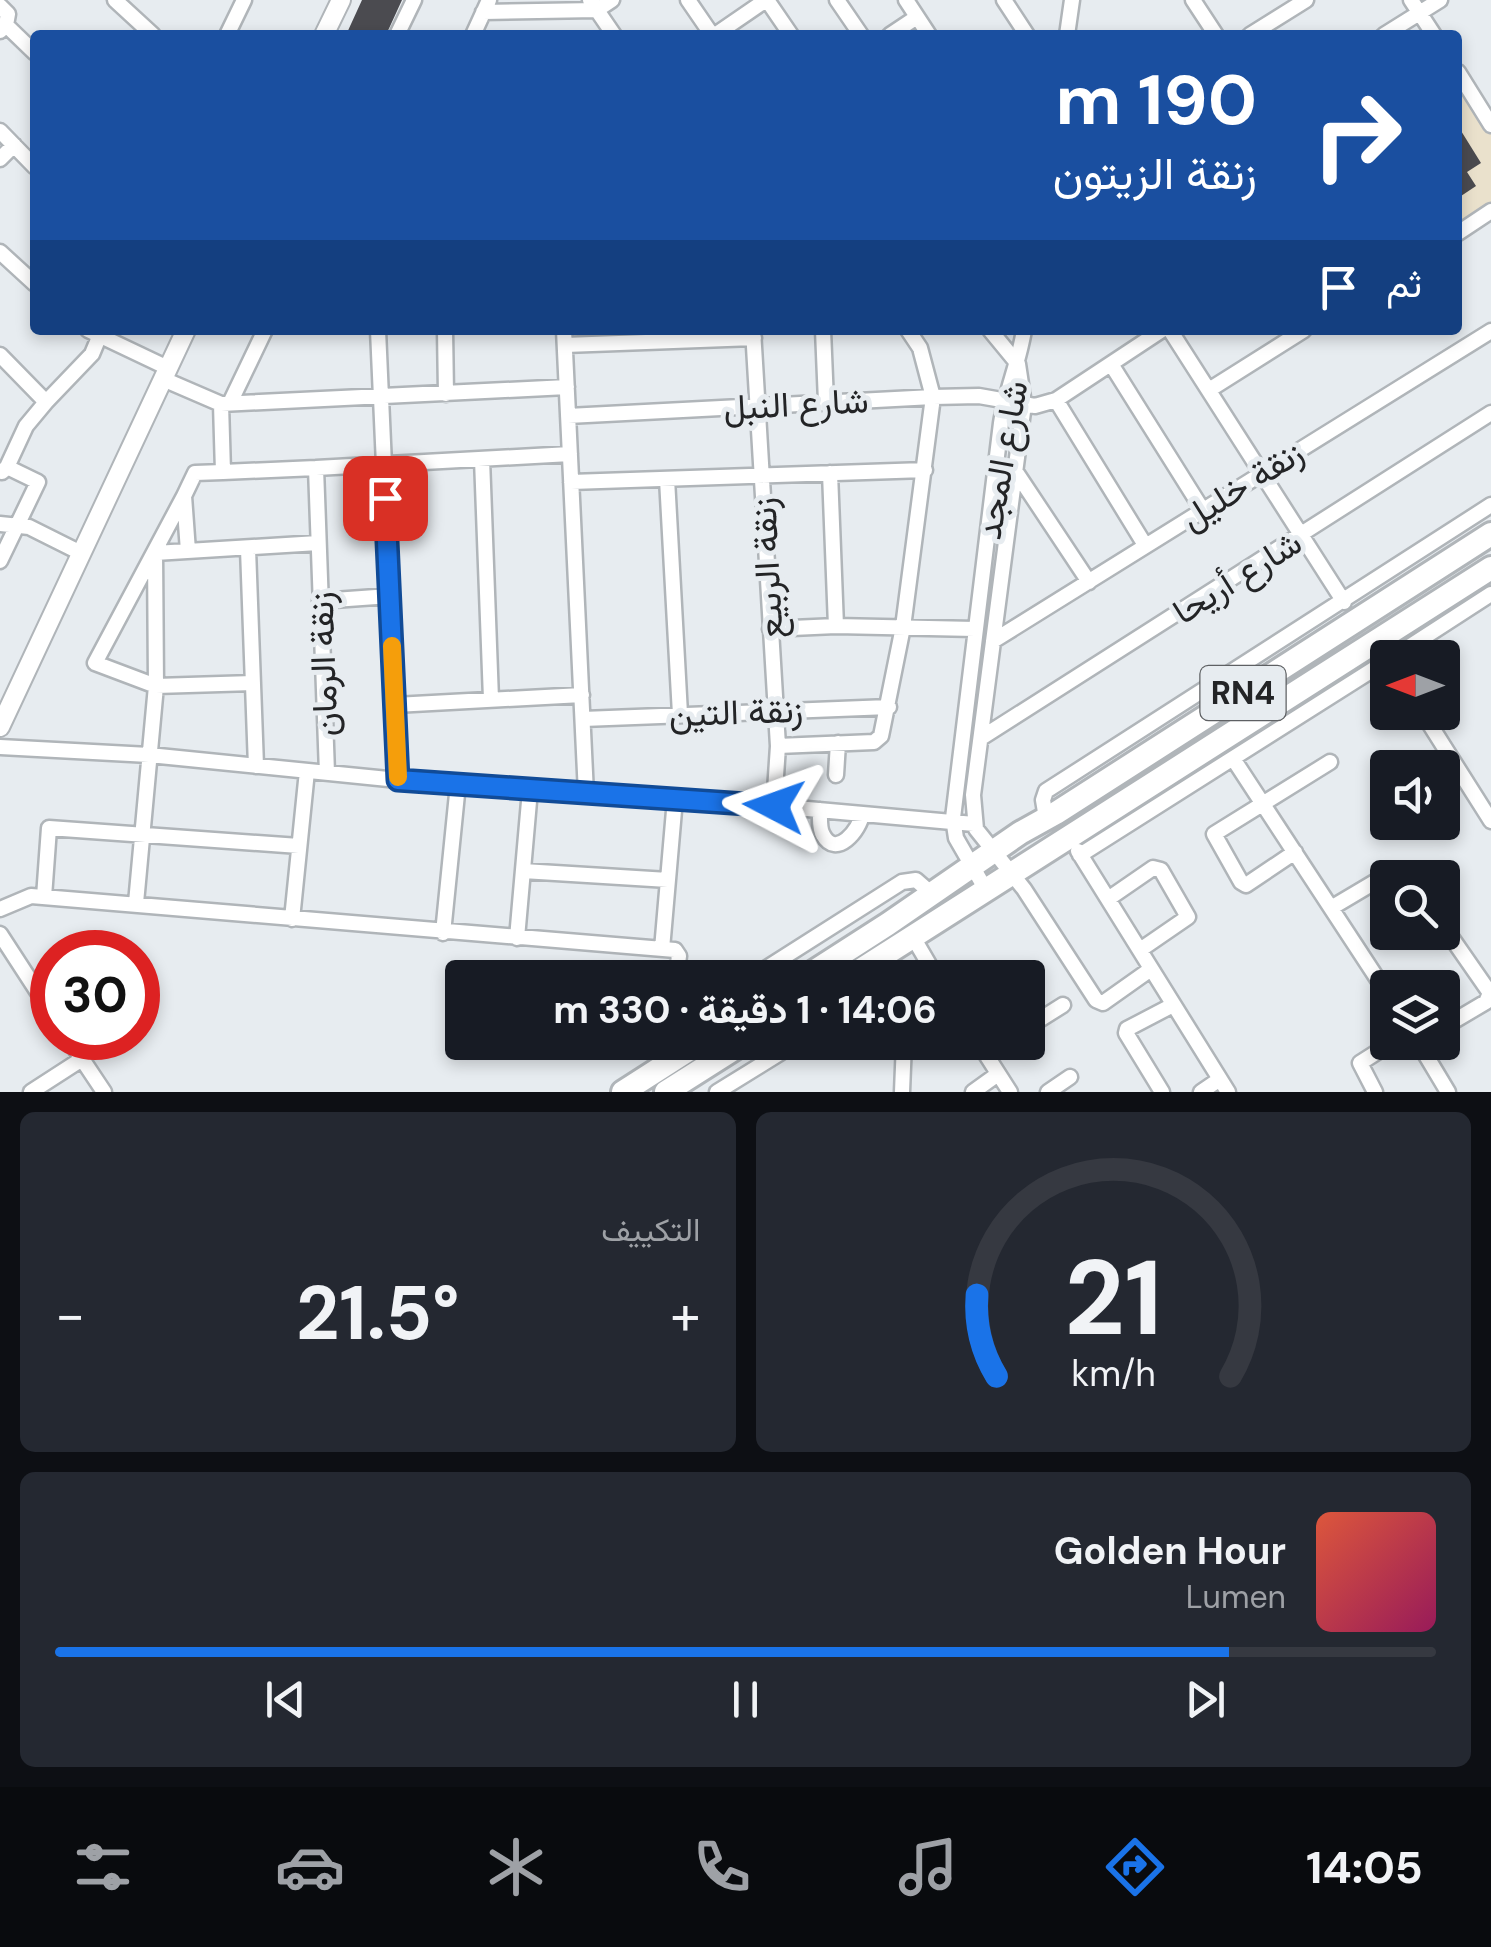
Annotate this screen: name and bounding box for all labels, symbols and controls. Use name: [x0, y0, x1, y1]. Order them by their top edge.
text: 190 m: [1055, 55, 1257, 146]
icon: right: [1292, 70, 1422, 200]
text: زنقة الزيتون: [1053, 144, 1257, 203]
text: ثم: [1386, 259, 1422, 309]
icon: arrive: [1311, 260, 1366, 315]
street label: شارع النبل: [722, 377, 870, 432]
street label: شارع المجد: [965, 377, 1040, 543]
street label: زنقة خليل: [1172, 429, 1312, 541]
pin: [343, 456, 428, 541]
icon: arrive: [358, 471, 413, 526]
street label: زنقة الربيع: [740, 496, 795, 640]
street label: شارع أريحا: [1164, 519, 1311, 635]
street label: زنقة الرمان: [297, 591, 349, 737]
north arrow: [1370, 640, 1460, 730]
map controls: [1370, 640, 1460, 1060]
road number: RN4: [1200, 666, 1286, 720]
street label: زنقة التين: [668, 687, 804, 737]
button: sound: [1370, 750, 1460, 840]
position arrow: [722, 754, 826, 858]
button: search: [1370, 860, 1460, 950]
speed limit sign: 30: [30, 930, 160, 1060]
button: layers: [1370, 970, 1460, 1060]
text: 14:06 · 1 دقيقة · 330 m: [553, 985, 937, 1035]
text: التكييف: [601, 1209, 701, 1251]
text: 21: [1064, 1231, 1162, 1366]
text: 21.5°: [296, 1265, 459, 1362]
text: −: [55, 1279, 85, 1351]
text: +: [670, 1279, 700, 1351]
text: km/h: [1071, 1351, 1155, 1397]
text: Golden Hour: [1054, 1526, 1286, 1576]
text: Lumen: [1186, 1576, 1286, 1618]
icon: previous: [258, 1672, 313, 1727]
icon: pause: [718, 1672, 773, 1727]
icon: next: [1178, 1672, 1233, 1727]
icon: filters: [68, 1832, 138, 1902]
icon: car: [275, 1832, 345, 1902]
icon: climate: [481, 1832, 551, 1902]
icon: phone: [687, 1832, 757, 1902]
icon: music: [893, 1832, 963, 1902]
icon: directions: [1100, 1832, 1170, 1902]
text: 14:05: [1306, 1838, 1423, 1897]

